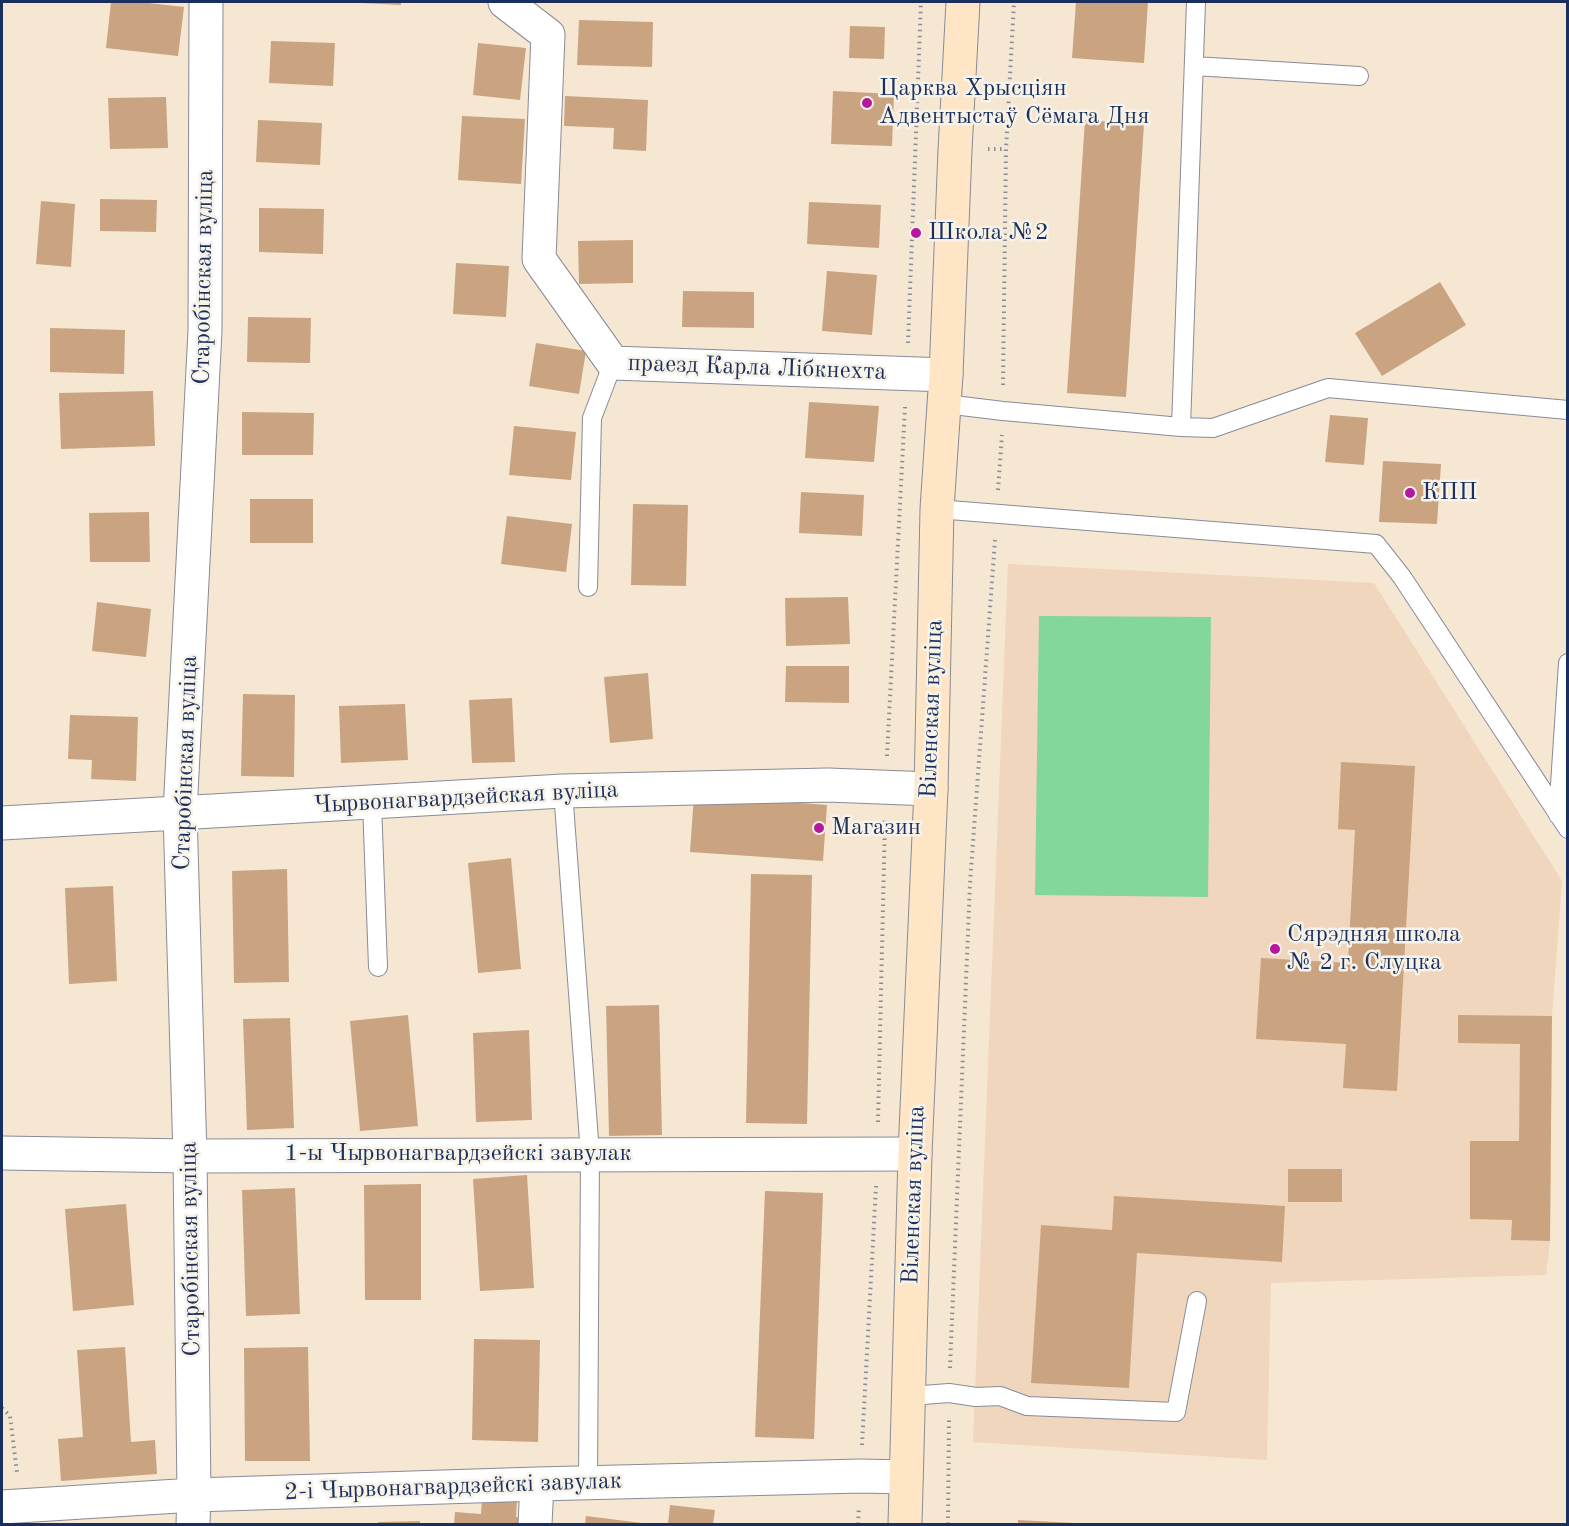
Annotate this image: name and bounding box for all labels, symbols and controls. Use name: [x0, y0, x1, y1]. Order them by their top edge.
place label: Царква Хрысціян Адвентыстаў Сёмага Дня: [879, 75, 1150, 131]
marker: Царква Хрысціян Адвентыстаў Сёмага Дня: [860, 96, 874, 110]
street label: Старобінская вуліца: [188, 169, 220, 385]
place label: Школа №2: [928, 219, 1049, 247]
marker: Школа №2: [909, 226, 923, 240]
street label: праезд Карла Лібкнехта: [627, 349, 887, 387]
place label: КПП: [1422, 479, 1477, 507]
marker: КПП: [1403, 486, 1417, 500]
street label: Віленская вуліца: [914, 619, 950, 799]
street label: Старобінская вуліца: [168, 655, 204, 871]
street label: Чырвонагвардзейская вуліца: [313, 776, 619, 820]
place label: Магазин: [831, 814, 921, 842]
marker: Магазин: [812, 821, 826, 835]
place label: Сярэдняя школа № 2 г. Слуцка: [1287, 921, 1461, 977]
marker: Сярэдняя школа № 2 г. Слуцка: [1268, 942, 1282, 956]
street label: Віленская вуліца: [896, 1105, 932, 1285]
street label: 1-ы Чырвонагвардзейскі завулак: [285, 1140, 631, 1168]
street label: Старобінская вуліца: [175, 1141, 207, 1357]
street label: 2-і Чырвонагвардзейскі завулак: [284, 1467, 622, 1507]

